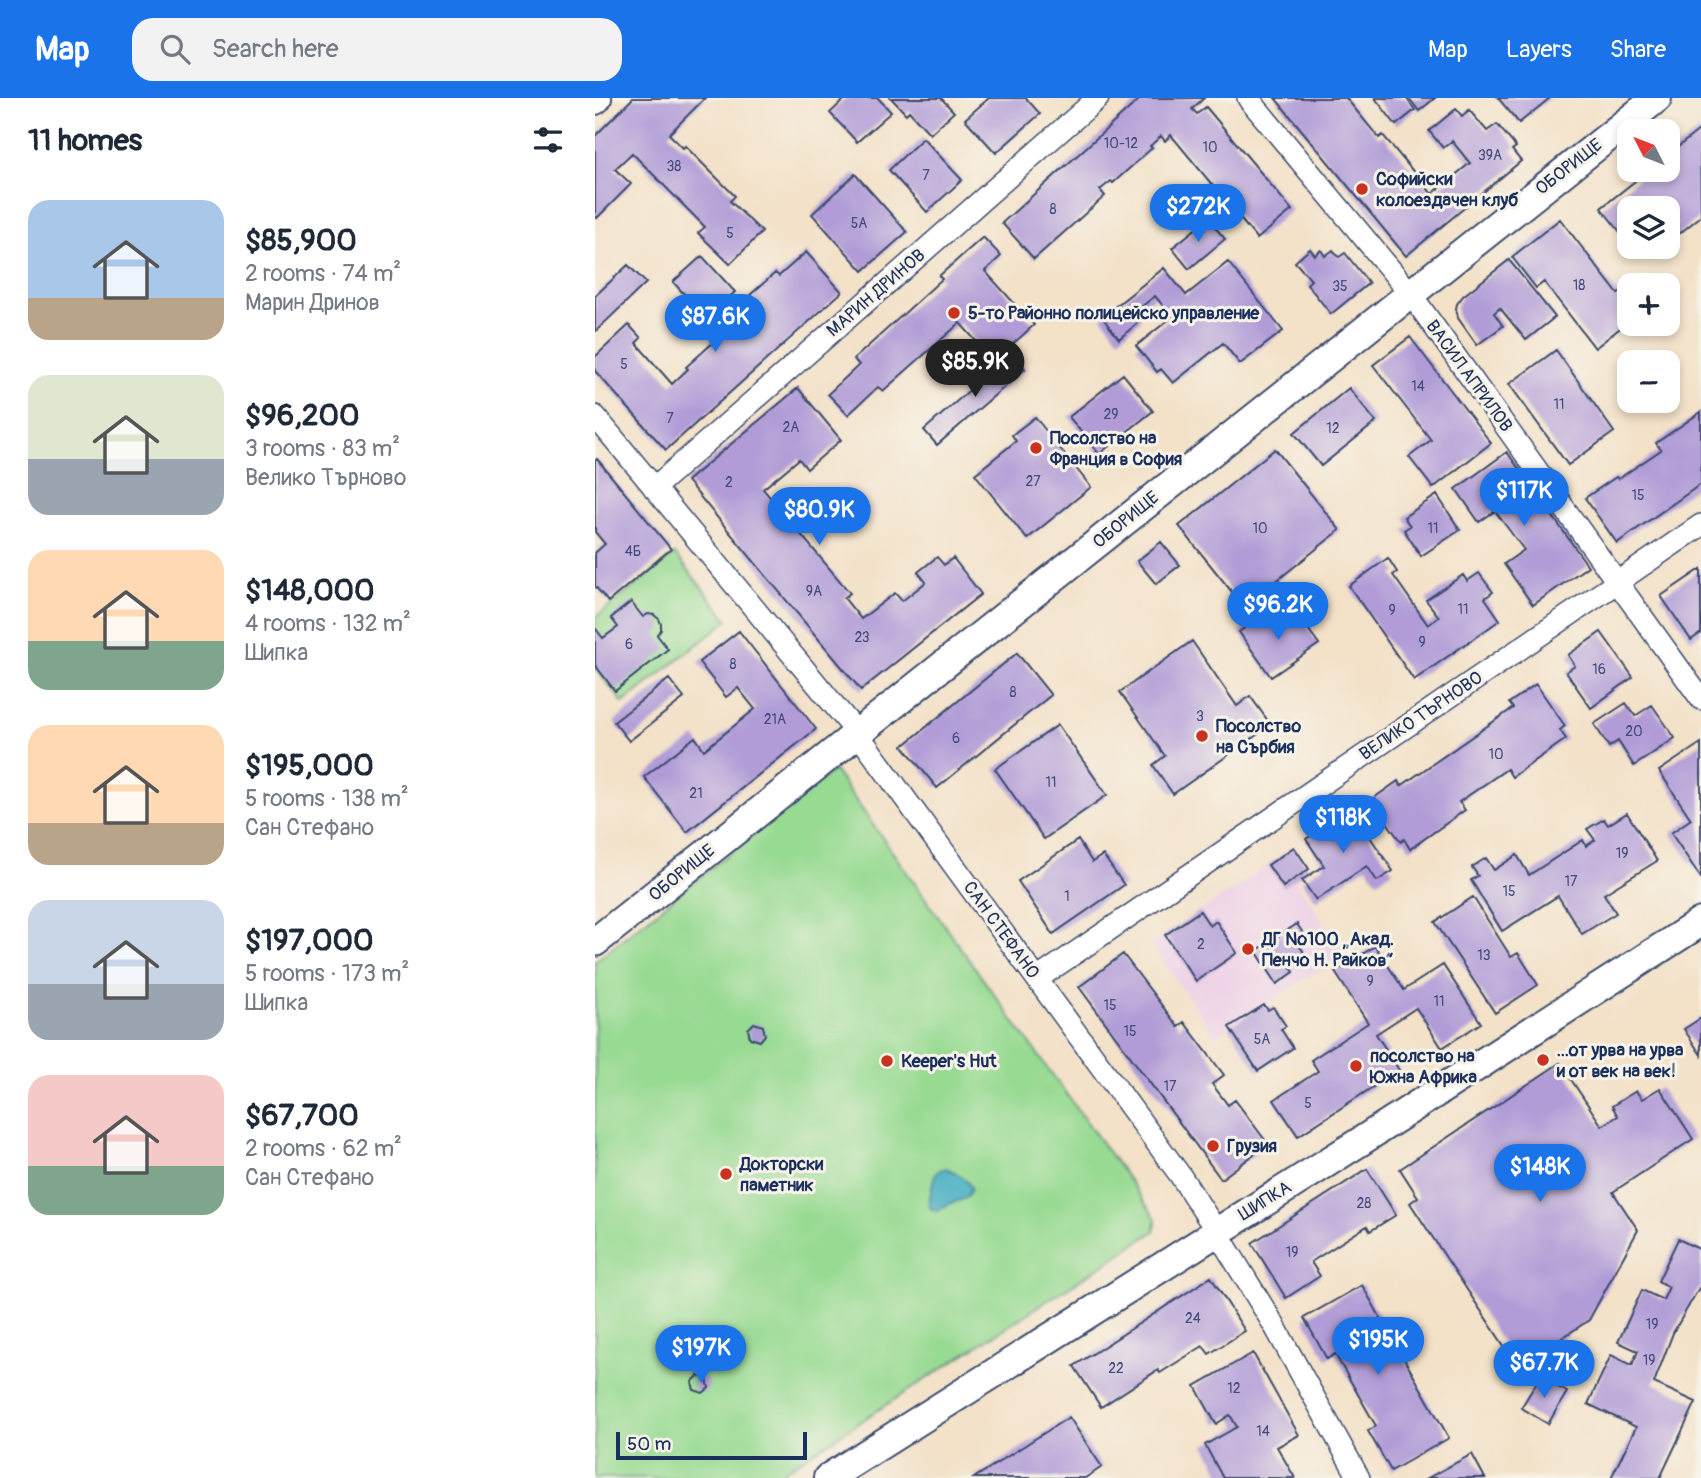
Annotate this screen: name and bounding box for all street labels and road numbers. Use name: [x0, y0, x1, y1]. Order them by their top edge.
street label: ОБОРИЩЕ: [1531, 134, 1607, 200]
street label: МАРИН ДРИНОВ: [822, 244, 930, 342]
street label: ВАСИЛ АПРИЛОВ: [1421, 315, 1517, 437]
street label: ОБОРИЩЕ: [1088, 486, 1164, 554]
street label: ВЕЛИКО ТЪРНОВО: [1355, 666, 1487, 766]
street label: ОБОРИЩЕ: [644, 839, 720, 907]
street label: САН СТЕФАНО: [958, 877, 1044, 983]
street label: ШИПКА: [1234, 1176, 1296, 1226]

